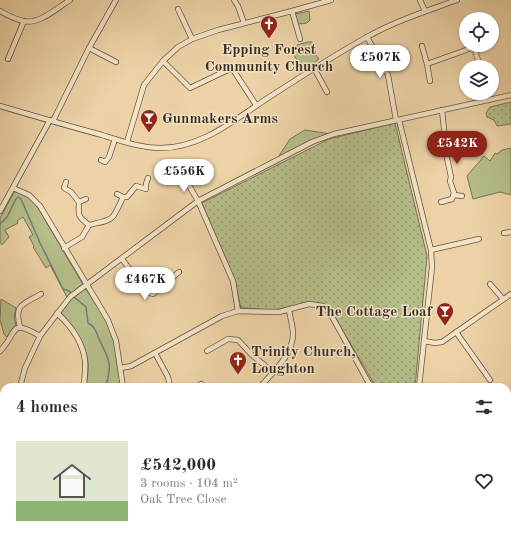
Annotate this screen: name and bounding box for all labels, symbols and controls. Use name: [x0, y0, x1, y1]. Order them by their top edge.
map controls: [459, 12, 499, 100]
button: locate: [459, 12, 499, 52]
church icon: Epping Forest Community Church: [259, 14, 279, 39]
place label: Epping Forest Community Church: [205, 43, 333, 75]
pin: £507K: [352, 45, 408, 79]
text: £507K: [359, 51, 401, 64]
button: layers: [459, 60, 499, 100]
bar icon: Gunmakers Arms: [139, 108, 159, 133]
place label: Gunmakers Arms: [162, 112, 278, 127]
pin: £542K: [429, 131, 485, 165]
text: £542K: [436, 137, 478, 150]
pin: £556K: [156, 159, 212, 193]
text: £556K: [163, 165, 205, 178]
pin: £467K: [117, 267, 173, 301]
text: £467K: [124, 273, 166, 286]
bar icon: The Cottage Loaf: [435, 301, 455, 326]
place label: The Cottage Loaf: [316, 305, 434, 320]
place label: Trinity Church, Loughton: [251, 345, 356, 377]
church icon: Trinity Church, Loughton: [228, 350, 248, 375]
icon: filters: [473, 396, 495, 418]
text: 4 homes: [16, 399, 78, 416]
icon: home: [48, 457, 96, 505]
text: £542,000: [140, 457, 216, 474]
icon: heart: [473, 470, 495, 492]
text: 3 rooms · 104 m²: [140, 477, 238, 490]
text: Oak Tree Close: [140, 493, 226, 506]

